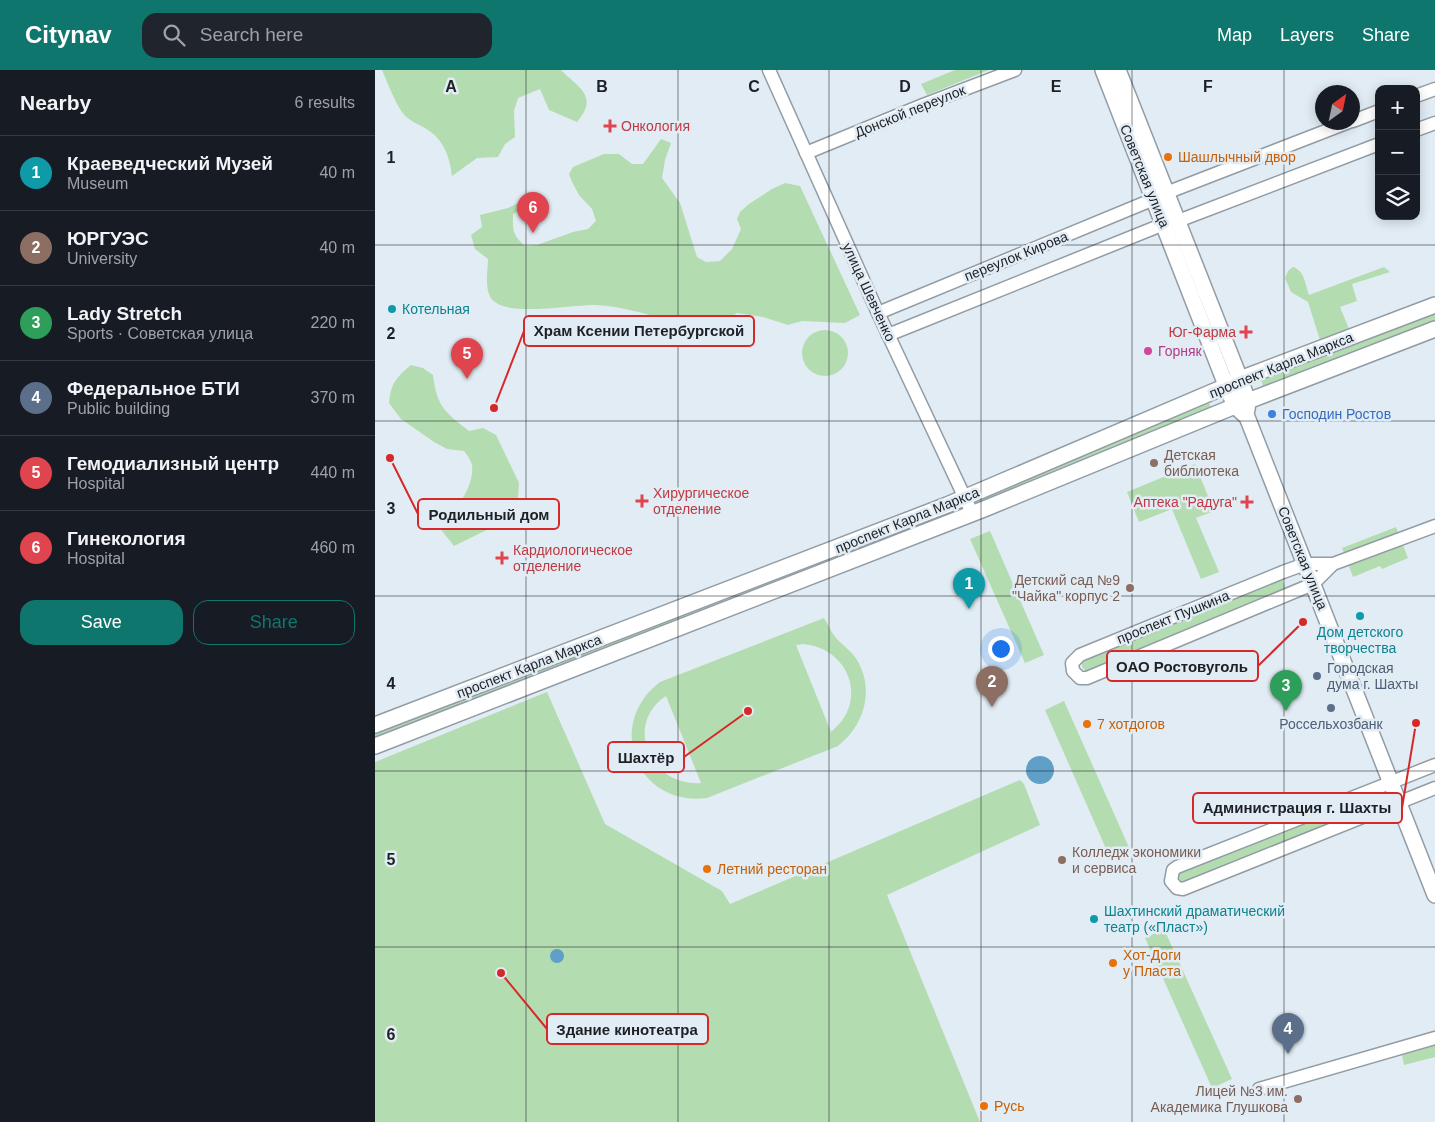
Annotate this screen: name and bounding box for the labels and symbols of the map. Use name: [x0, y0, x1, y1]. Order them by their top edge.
text: A: [445, 78, 457, 95]
text: B: [596, 78, 608, 95]
text: C: [748, 78, 760, 95]
text: D: [899, 78, 911, 95]
text: E: [1051, 78, 1062, 95]
text: F: [1203, 78, 1213, 95]
street label: Донской переулок: [852, 81, 968, 140]
north arrow: [1315, 85, 1360, 130]
place label: Онкология: [621, 118, 690, 134]
marker: Онкология: [603, 119, 617, 133]
street label: Советская улица: [1117, 122, 1173, 230]
text: 1: [387, 149, 396, 166]
place label: Шашлычный двор: [1178, 149, 1296, 165]
marker: Шашлычный двор: [1162, 151, 1174, 163]
pin: 6: [517, 192, 549, 233]
street label: переулок Кирова: [962, 228, 1070, 284]
street label: улица Шевченко: [839, 240, 899, 344]
place label: Котельная: [402, 301, 470, 317]
marker: Котельная: [386, 303, 398, 315]
callout: Храм Ксении Петербургской: [524, 316, 754, 346]
text: Храм Ксении Петербургской: [534, 322, 744, 339]
place label: Юг-Фарма: [1168, 324, 1236, 340]
text: 2: [387, 325, 396, 342]
marker: Юг-Фарма: [1240, 326, 1252, 338]
street label: проспект Карла Маркса: [1207, 329, 1355, 401]
pin: 5: [451, 338, 483, 379]
place label: Горняк: [1158, 343, 1203, 359]
marker: Горняк: [1142, 345, 1154, 357]
place label: Господин Ростов: [1282, 406, 1391, 422]
marker: Господин Ростов: [1266, 408, 1278, 420]
place label: Детская библиотека: [1164, 447, 1239, 479]
marker: Детская библиотека: [1148, 457, 1160, 469]
street label: проспект Карла Маркса: [833, 484, 981, 556]
place label: Хирургическое отделение: [653, 485, 749, 517]
marker: Хирургическое отделение: [635, 494, 649, 508]
place label: Аптека "Радуга": [1134, 494, 1237, 510]
marker: Аптека "Радуга": [1241, 496, 1253, 508]
callout: Родильный дом: [418, 499, 559, 529]
text: 3: [387, 500, 396, 517]
street label: Советская улица: [1275, 504, 1331, 612]
text: Родильный дом: [429, 506, 549, 523]
place label: Кардиологическое отделение: [513, 542, 633, 574]
marker: Кардиологическое отделение: [495, 551, 509, 565]
pin: 1: [953, 568, 985, 609]
place label: Детский сад №9 "Чайка" корпус 2: [1012, 572, 1120, 604]
marker: Детский сад №9 "Чайка" корпус 2: [1124, 582, 1136, 594]
street label: проспект Пушкина: [1114, 587, 1232, 647]
marker: Дом детского творчества: [1354, 610, 1366, 622]
place label: Дом детского творчества: [1317, 624, 1403, 656]
street label: проспект Карла Маркса: [454, 631, 604, 701]
your location: [988, 636, 1014, 662]
callout: ОАО Ростовуголь: [1107, 651, 1258, 681]
text: ОАО Ростовуголь: [1116, 658, 1248, 675]
place label: Городская дума г. Шахты: [1327, 660, 1418, 692]
pin: 2: [976, 666, 1008, 707]
pin: 3: [1270, 670, 1302, 711]
marker: Городская дума г. Шахты: [1311, 670, 1323, 682]
text: 4: [387, 675, 396, 692]
marker: Россельхозбанк: [1325, 702, 1337, 714]
place label: 7 хотдогов: [1097, 716, 1165, 732]
place label: Россельхозбанк: [1279, 716, 1384, 732]
marker: 7 хотдогов: [1081, 718, 1093, 730]
callout: Шахтёр: [608, 742, 684, 772]
text: Шахтёр: [618, 749, 674, 766]
callout: Администрация г. Шахты: [1193, 793, 1402, 823]
text: Администрация г. Шахты: [1203, 799, 1391, 816]
place label: Колледж экономики и сервиса: [1072, 844, 1201, 876]
text: 5: [387, 851, 396, 868]
marker: Колледж экономики и сервиса: [1056, 854, 1068, 866]
place label: Летний ресторан: [717, 861, 827, 877]
marker: Летний ресторан: [701, 863, 713, 875]
place label: Шахтинский драматический театр («Пласт»): [1104, 903, 1285, 935]
marker: Шахтинский драматический театр («Пласт»): [1088, 913, 1100, 925]
place label: Хот-Доги у Пласта: [1123, 947, 1181, 979]
marker: Хот-Доги у Пласта: [1107, 957, 1119, 969]
pin: 4: [1272, 1013, 1304, 1054]
callout: Здание кинотеатра: [547, 1014, 708, 1044]
text: Здание кинотеатра: [556, 1021, 698, 1038]
text: 6: [387, 1026, 396, 1043]
place label: Лицей №3 им. Академика Глушкова: [1151, 1083, 1288, 1115]
marker: Лицей №3 им. Академика Глушкова: [1292, 1093, 1304, 1105]
place label: Русь: [994, 1098, 1024, 1114]
marker: Русь: [978, 1100, 990, 1112]

